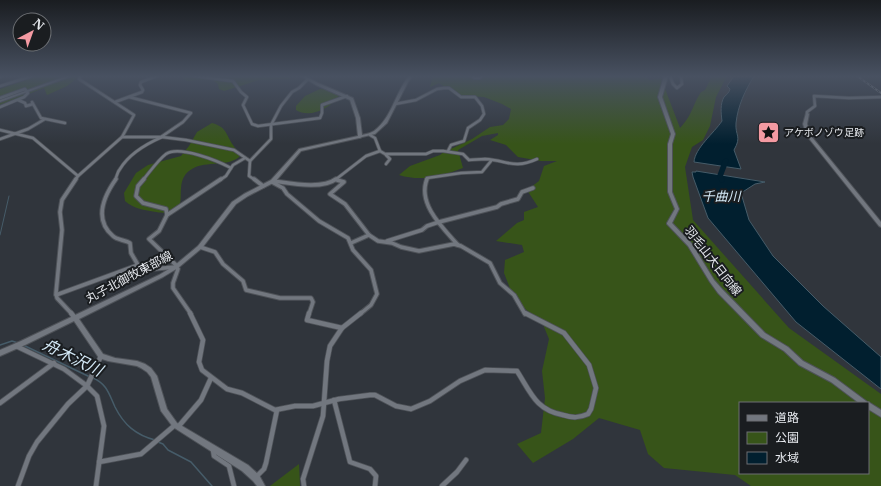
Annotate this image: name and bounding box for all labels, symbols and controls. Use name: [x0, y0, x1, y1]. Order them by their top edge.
north arrow: [12, 12, 52, 52]
text: N: [30, 16, 48, 34]
place icon: アケボノゾウ足跡: [755, 119, 781, 145]
place label: アケボノゾウ足跡: [784, 126, 864, 139]
water label: 千曲川: [701, 188, 742, 205]
street label: 羽毛山大日向線: [682, 223, 745, 298]
street label: 丸子北御牧東部線: [83, 247, 175, 306]
water label: 舟木沢川: [40, 334, 108, 381]
legend: [739, 402, 869, 474]
text: 道路: [775, 410, 799, 425]
text: 公園: [775, 430, 799, 445]
text: 水域: [775, 450, 799, 465]

